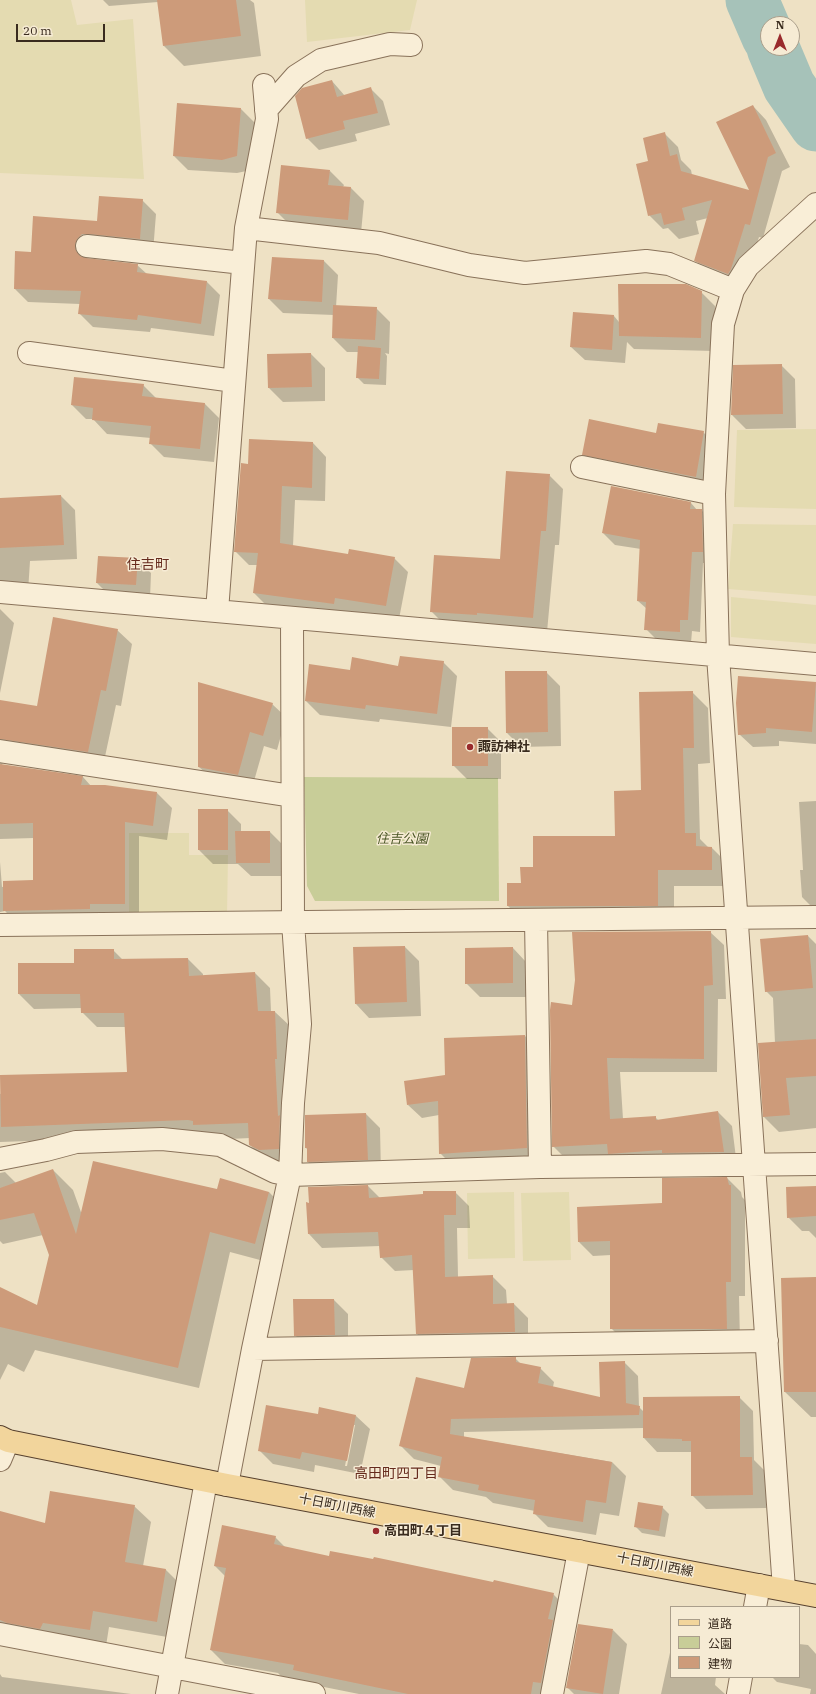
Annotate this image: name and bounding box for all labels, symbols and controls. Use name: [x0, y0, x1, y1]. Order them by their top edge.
scale bar: [18, 16, 107, 42]
north arrow: [760, 16, 800, 56]
text: N: [776, 18, 784, 32]
text: 20 m: [23, 23, 52, 38]
district label: 住吉町: [127, 557, 169, 573]
place label: 諏訪神社: [478, 739, 530, 755]
marker: 諏訪神社: [465, 742, 475, 752]
park label: 住吉公園: [376, 831, 428, 847]
district label: 高田町四丁目: [354, 1466, 438, 1482]
street label: 十日町川西線: [297, 1491, 377, 1521]
place label: 高田町４丁目: [384, 1523, 462, 1539]
marker: 高田町４丁目: [371, 1526, 381, 1536]
street label: 十日町川西線: [615, 1550, 695, 1580]
legend: [670, 1606, 800, 1678]
text: 道路: [708, 1616, 732, 1631]
text: 公園: [708, 1636, 732, 1651]
text: 建物: [708, 1656, 732, 1671]

